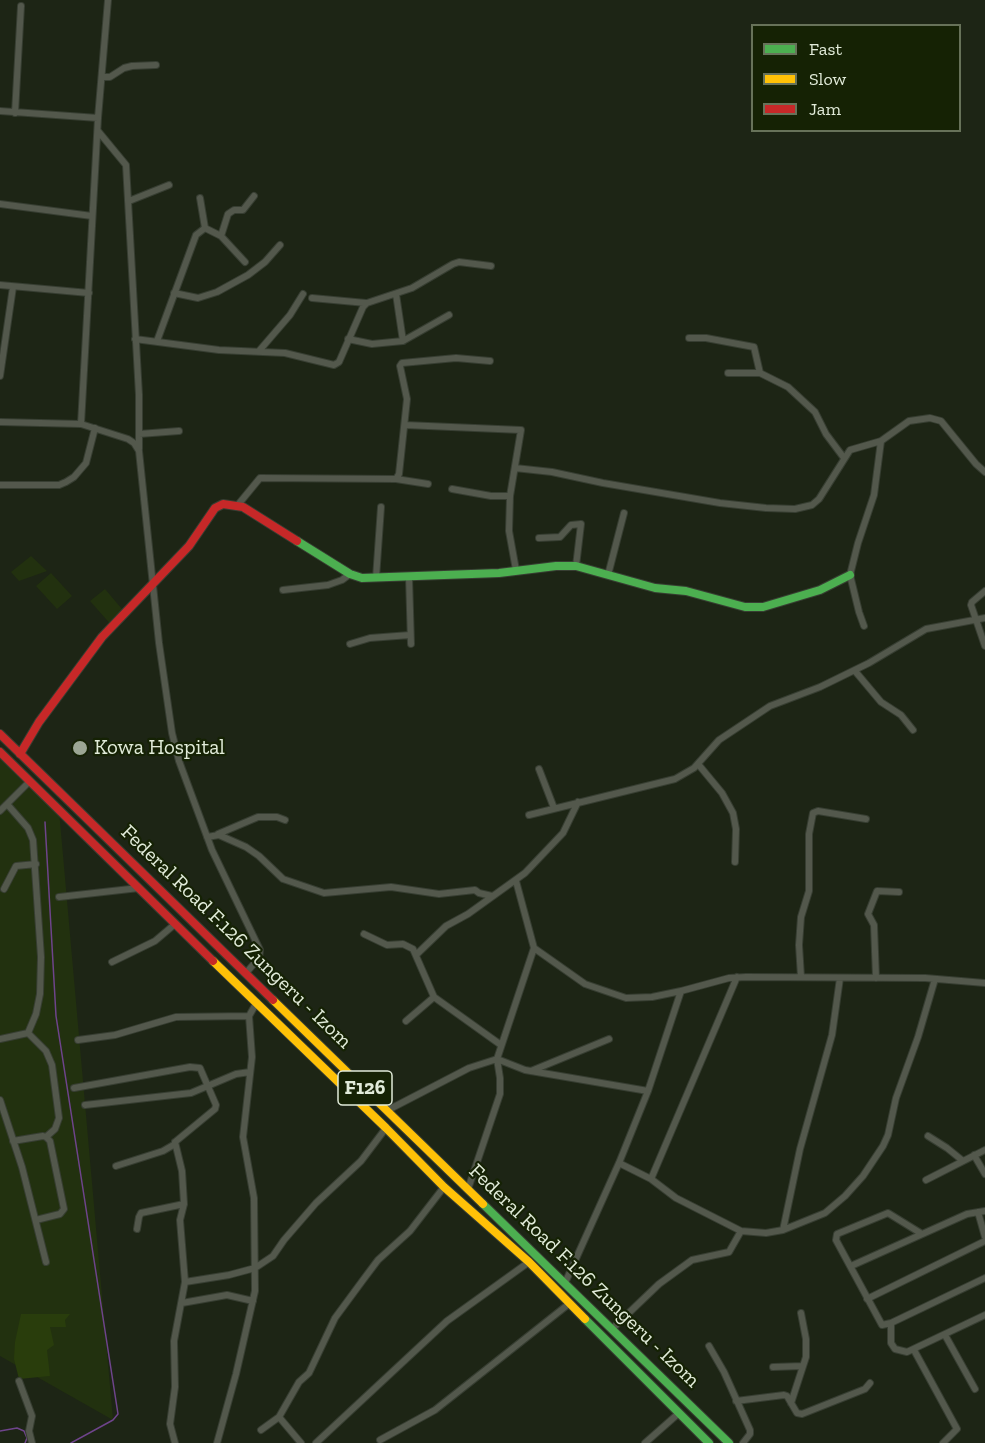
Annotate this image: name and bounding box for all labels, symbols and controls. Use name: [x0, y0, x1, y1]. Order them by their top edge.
legend: [751, 24, 961, 132]
text: Fast: [809, 38, 842, 60]
text: Slow: [809, 68, 846, 90]
text: Jam: [809, 98, 841, 120]
place label: Kowa Hospital: [94, 735, 225, 761]
marker: Kowa Hospital: [71, 739, 89, 757]
street label: Federal Road F.126 Zungeru - Izom: [115, 820, 357, 1054]
road number: F126: [338, 1071, 392, 1105]
street label: Federal Road F.126 Zungeru - Izom: [463, 1159, 705, 1393]

